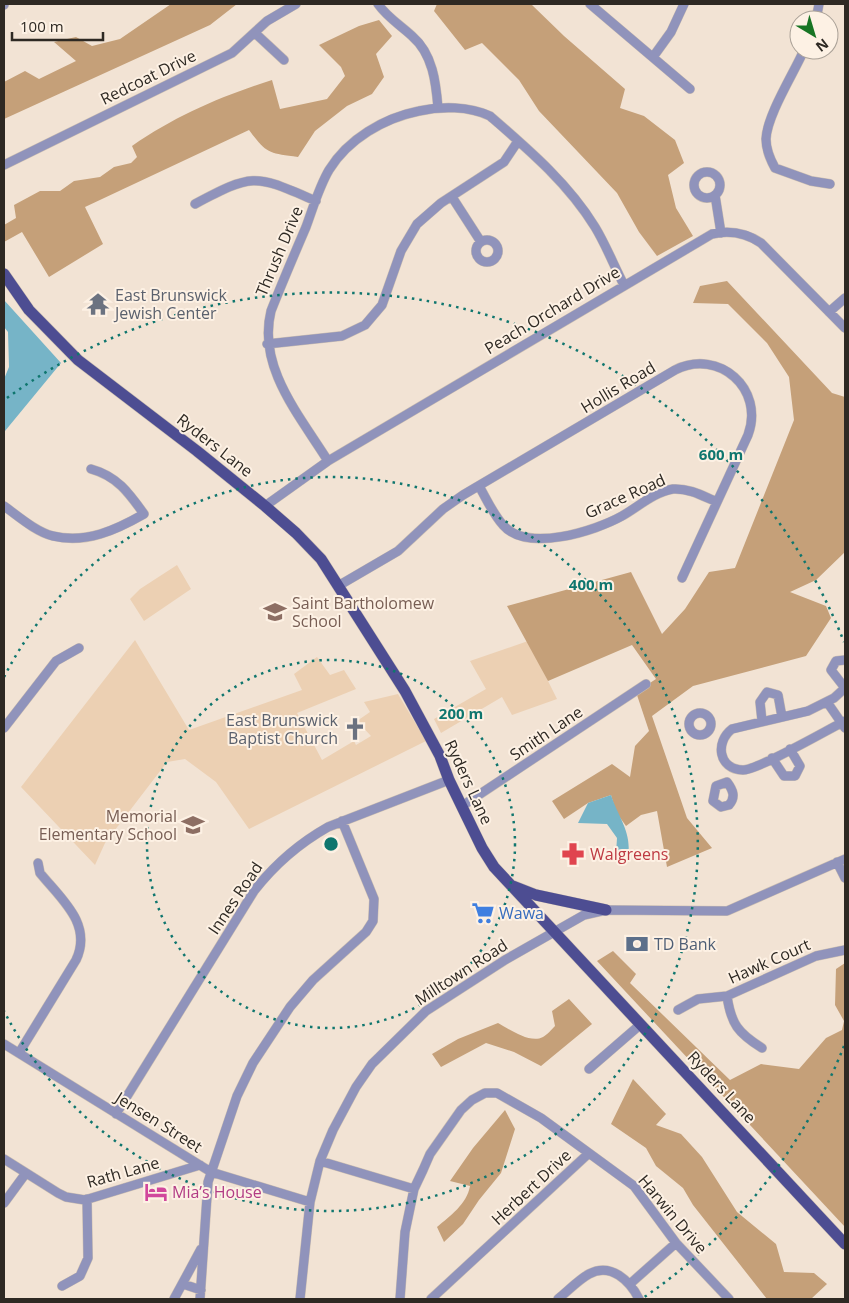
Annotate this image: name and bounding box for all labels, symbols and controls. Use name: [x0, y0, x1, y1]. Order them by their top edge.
scale bar: [12, 10, 104, 42]
north arrow: [789, 10, 839, 60]
text: 100 m: [20, 16, 64, 36]
text: N: [812, 35, 833, 57]
street label: Redcoat Drive: [97, 44, 200, 110]
street label: Thrush Drive: [250, 203, 308, 299]
street label: Peach Orchard Drive: [480, 261, 624, 359]
place label: East Brunswick Jewish Center: [113, 284, 227, 324]
temple icon: East Brunswick Jewish Center: [85, 291, 111, 317]
street label: Hollis Road: [577, 356, 659, 418]
street label: Ryders Lane: [172, 408, 258, 482]
text: 600 m: [699, 444, 743, 464]
street label: Grace Road: [581, 468, 669, 524]
text: 400 m: [569, 574, 613, 594]
place label: Saint Bartholomew School: [292, 592, 435, 632]
school or university icon: Saint Bartholomew School: [262, 599, 288, 625]
street label: Smith Lane: [505, 701, 587, 765]
text: 200 m: [439, 703, 483, 723]
place label: East Brunswick Baptist Church: [226, 709, 339, 749]
church icon: East Brunswick Baptist Church: [342, 716, 368, 742]
street label: Ryders Lane: [440, 736, 498, 828]
place label: Memorial Elementary School: [39, 805, 177, 845]
school or university icon: Memorial Elementary School: [180, 812, 206, 838]
centre of rings: [322, 835, 340, 853]
pharmacy icon: Walgreens: [560, 841, 586, 867]
place label: Walgreens: [590, 843, 668, 865]
street label: Innes Road: [203, 857, 267, 939]
supermarket icon: Wawa: [470, 900, 496, 926]
place label: Wawa: [499, 902, 544, 924]
bank icon: TD Bank: [624, 931, 650, 957]
place label: TD Bank: [654, 933, 717, 955]
street label: Hawk Court: [725, 933, 814, 989]
street label: Milltown Road: [410, 934, 512, 1010]
street label: Ryders Lane: [683, 1046, 761, 1128]
street label: Jensen Street: [110, 1086, 207, 1158]
street label: Herbert Drive: [486, 1144, 576, 1230]
street label: Rath Lane: [84, 1151, 162, 1193]
street label: Harwin Drive: [633, 1170, 713, 1258]
hotel icon: Mia’s House: [143, 1179, 169, 1205]
place label: Mia’s House: [172, 1181, 262, 1203]

